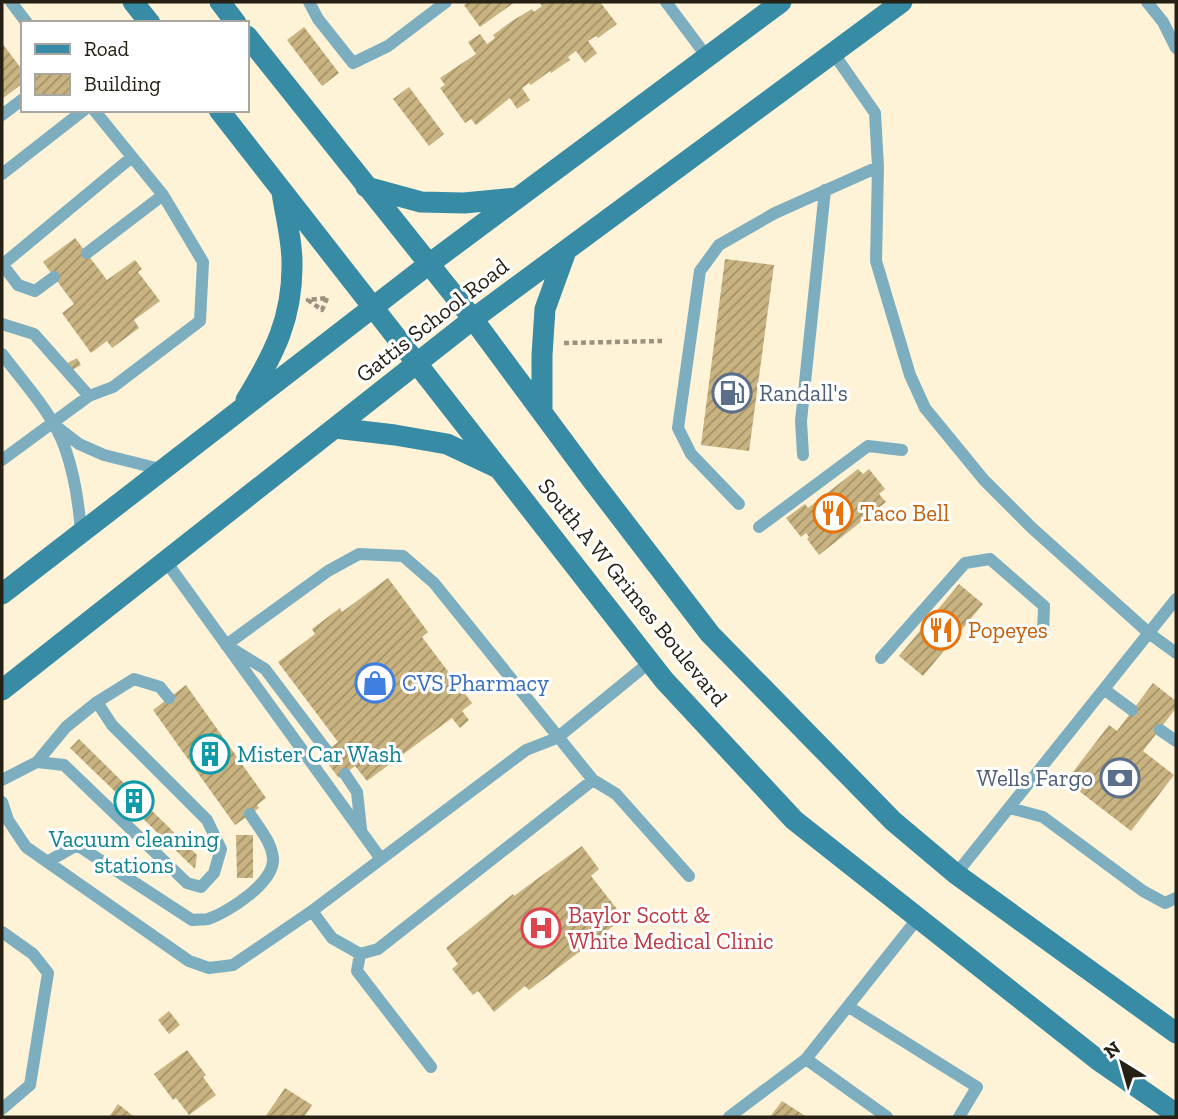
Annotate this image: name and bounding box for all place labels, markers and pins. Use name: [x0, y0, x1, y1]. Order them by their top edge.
fuel station icon: Randall's: [711, 372, 753, 414]
place label: Randall's: [759, 379, 848, 407]
restaurant icon: Taco Bell: [812, 492, 854, 534]
place label: Taco Bell: [860, 499, 949, 527]
restaurant icon: Popeyes: [920, 609, 962, 651]
place label: Popeyes: [968, 616, 1048, 644]
shop icon: CVS Pharmacy: [354, 662, 396, 704]
place label: CVS Pharmacy: [402, 669, 549, 697]
building icon: Mister Car Wash: [189, 733, 231, 775]
place label: Mister Car Wash: [237, 740, 402, 768]
bank icon: Wells Fargo: [1099, 757, 1141, 799]
place label: Wells Fargo: [977, 764, 1093, 792]
building icon: Vacuum cleaning stations: [113, 780, 155, 822]
place label: Vacuum cleaning stations: [48, 825, 219, 879]
place label: Baylor Scott & White Medical Clinic: [568, 901, 774, 955]
hospital icon: Baylor Scott & White Medical Clinic: [520, 907, 562, 949]

